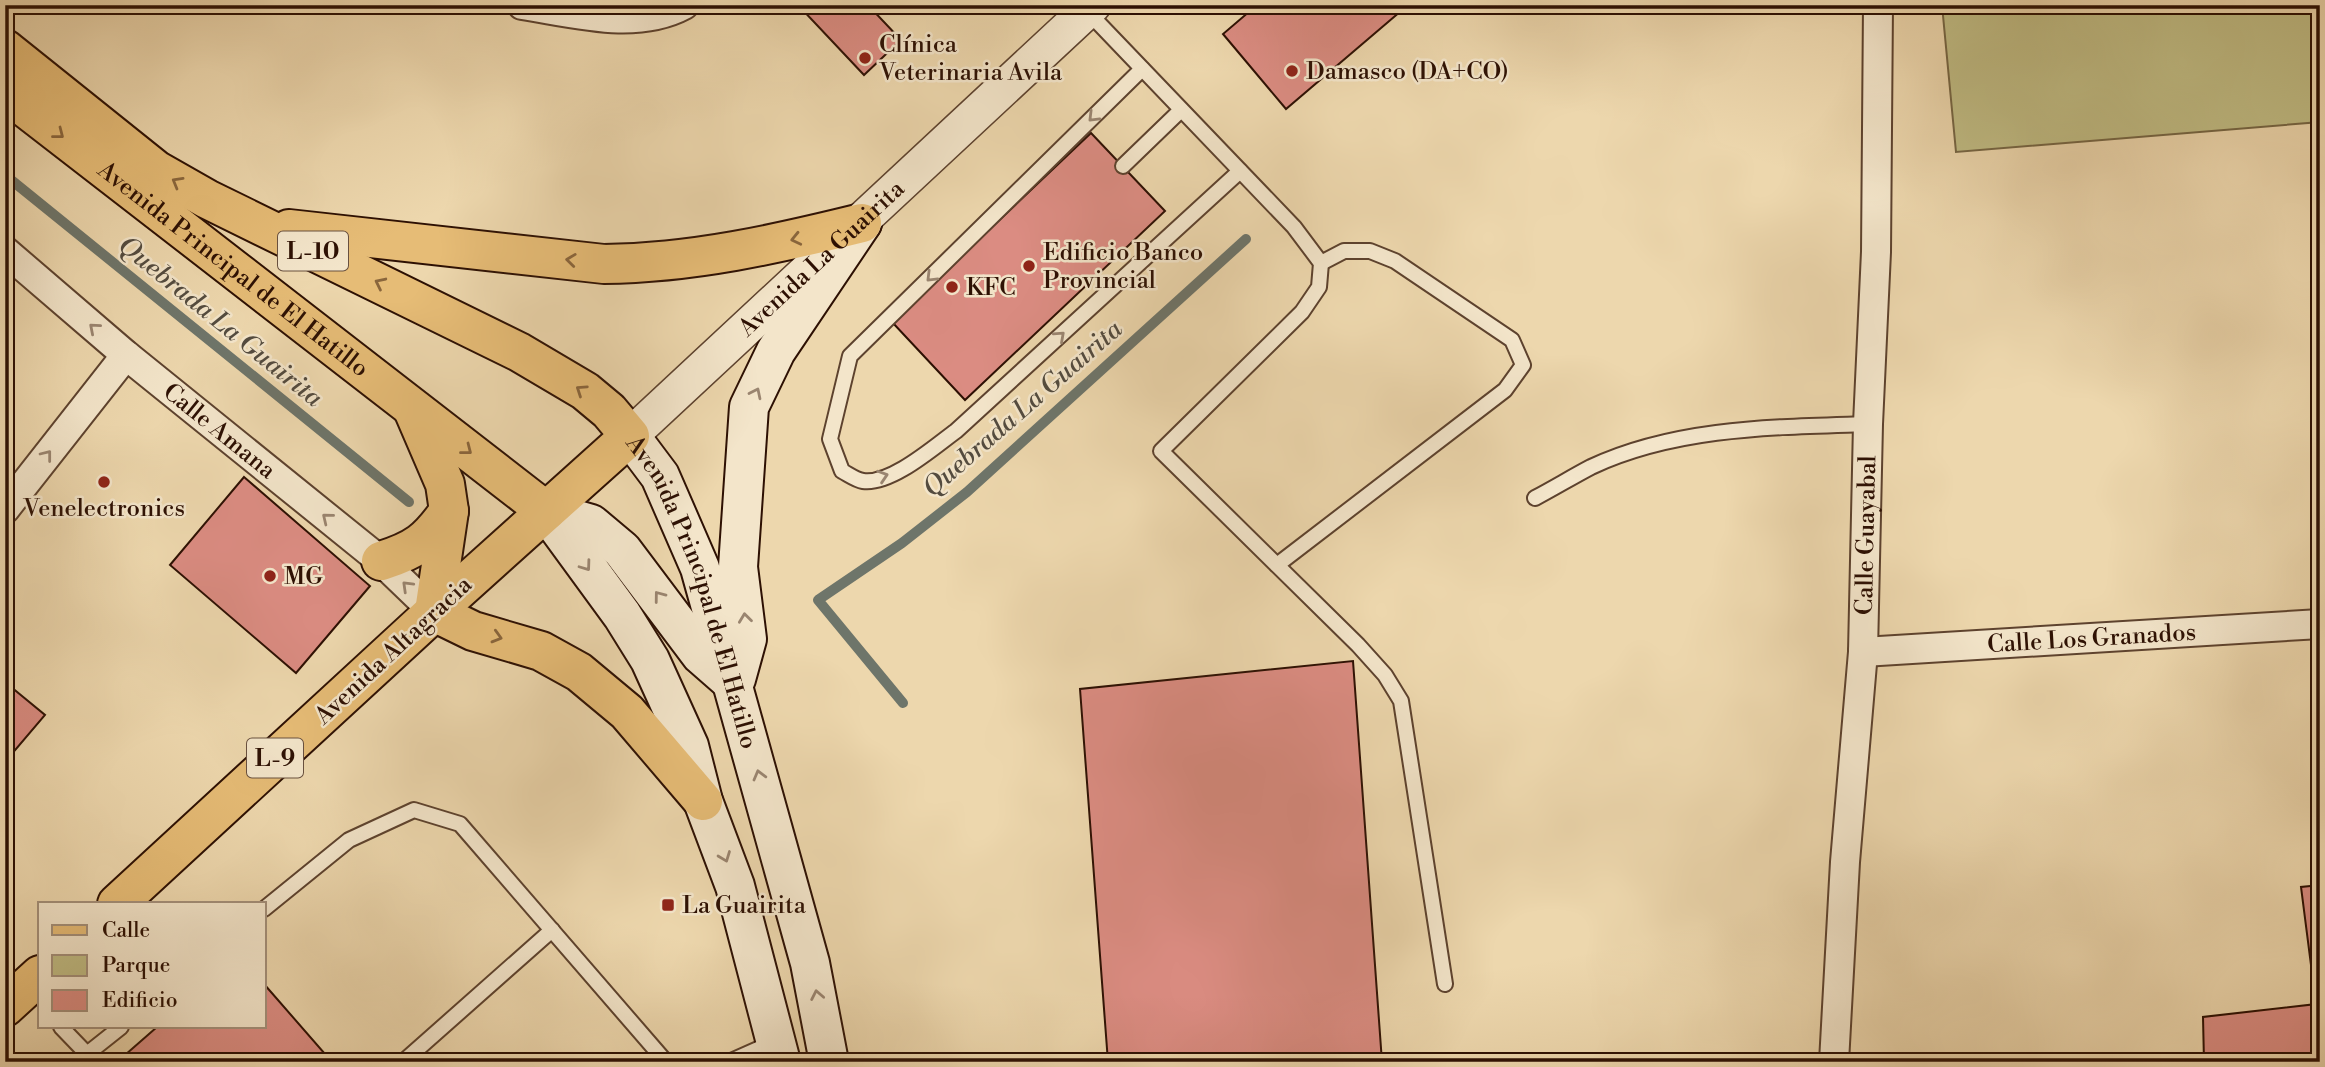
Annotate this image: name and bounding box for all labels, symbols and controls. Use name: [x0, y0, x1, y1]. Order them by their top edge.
place label: Clínica Veterinaria Avila: [878, 30, 1063, 88]
marker: Clínica Veterinaria Avila: [857, 50, 873, 66]
place label: Damasco (DA+CO): [1306, 57, 1509, 87]
marker: Damasco (DA+CO): [1284, 63, 1300, 79]
one-way arrow: [1089, 109, 1102, 122]
one-way arrow: [51, 126, 64, 139]
street label: Avenida Principal de El Hatillo: [91, 155, 374, 384]
street label: Avenida La Guairita: [732, 174, 912, 344]
one-way arrow: [172, 177, 184, 190]
water label: Quebrada La Guairita: [112, 229, 330, 414]
one-way arrow: [790, 231, 802, 246]
road number: L-10: [278, 232, 348, 270]
place label: Edificio Banco Provincial: [1043, 238, 1203, 296]
one-way arrow: [565, 252, 577, 267]
marker: Edificio Banco Provincial: [1021, 258, 1037, 274]
one-way arrow: [927, 268, 940, 281]
place label: KFC: [966, 273, 1016, 303]
one-way arrow: [375, 278, 387, 292]
marker: KFC: [944, 279, 960, 295]
water label: Quebrada La Guairita: [916, 313, 1129, 504]
one-way arrow: [90, 324, 103, 336]
one-way arrow: [1052, 332, 1065, 344]
street label: Calle Amana: [157, 377, 282, 486]
one-way arrow: [576, 385, 589, 398]
one-way arrow: [748, 388, 762, 400]
street label: Avenida Principal de El Hatillo: [618, 429, 764, 752]
one-way arrow: [459, 442, 471, 455]
one-way arrow: [39, 451, 52, 463]
street label: Calle Guayabal: [1850, 455, 1883, 615]
one-way arrow: [876, 470, 888, 484]
marker: Venelectronics: [96, 474, 112, 490]
place label: Venelectronics: [22, 494, 185, 524]
one-way arrow: [323, 514, 336, 526]
one-way arrow: [578, 558, 590, 571]
place label: MG: [284, 562, 323, 592]
marker: MG: [262, 568, 278, 584]
street label: Avenida Altagracia: [308, 570, 479, 732]
one-way arrow: [402, 582, 415, 595]
one-way arrow: [655, 591, 667, 604]
one-way arrow: [737, 613, 752, 624]
street label: Calle Los Granados: [1986, 618, 2197, 660]
one-way arrow: [490, 629, 502, 644]
road number: L-9: [247, 738, 303, 778]
one-way arrow: [753, 769, 767, 781]
one-way arrow: [716, 851, 730, 863]
place label: La Guairita: [682, 891, 807, 921]
marker: La Guairita: [660, 897, 676, 913]
legend: [38, 902, 266, 1028]
text: Calle: [102, 918, 150, 944]
text: Parque: [102, 953, 170, 979]
text: Edificio: [102, 988, 178, 1014]
one-way arrow: [810, 989, 825, 1001]

